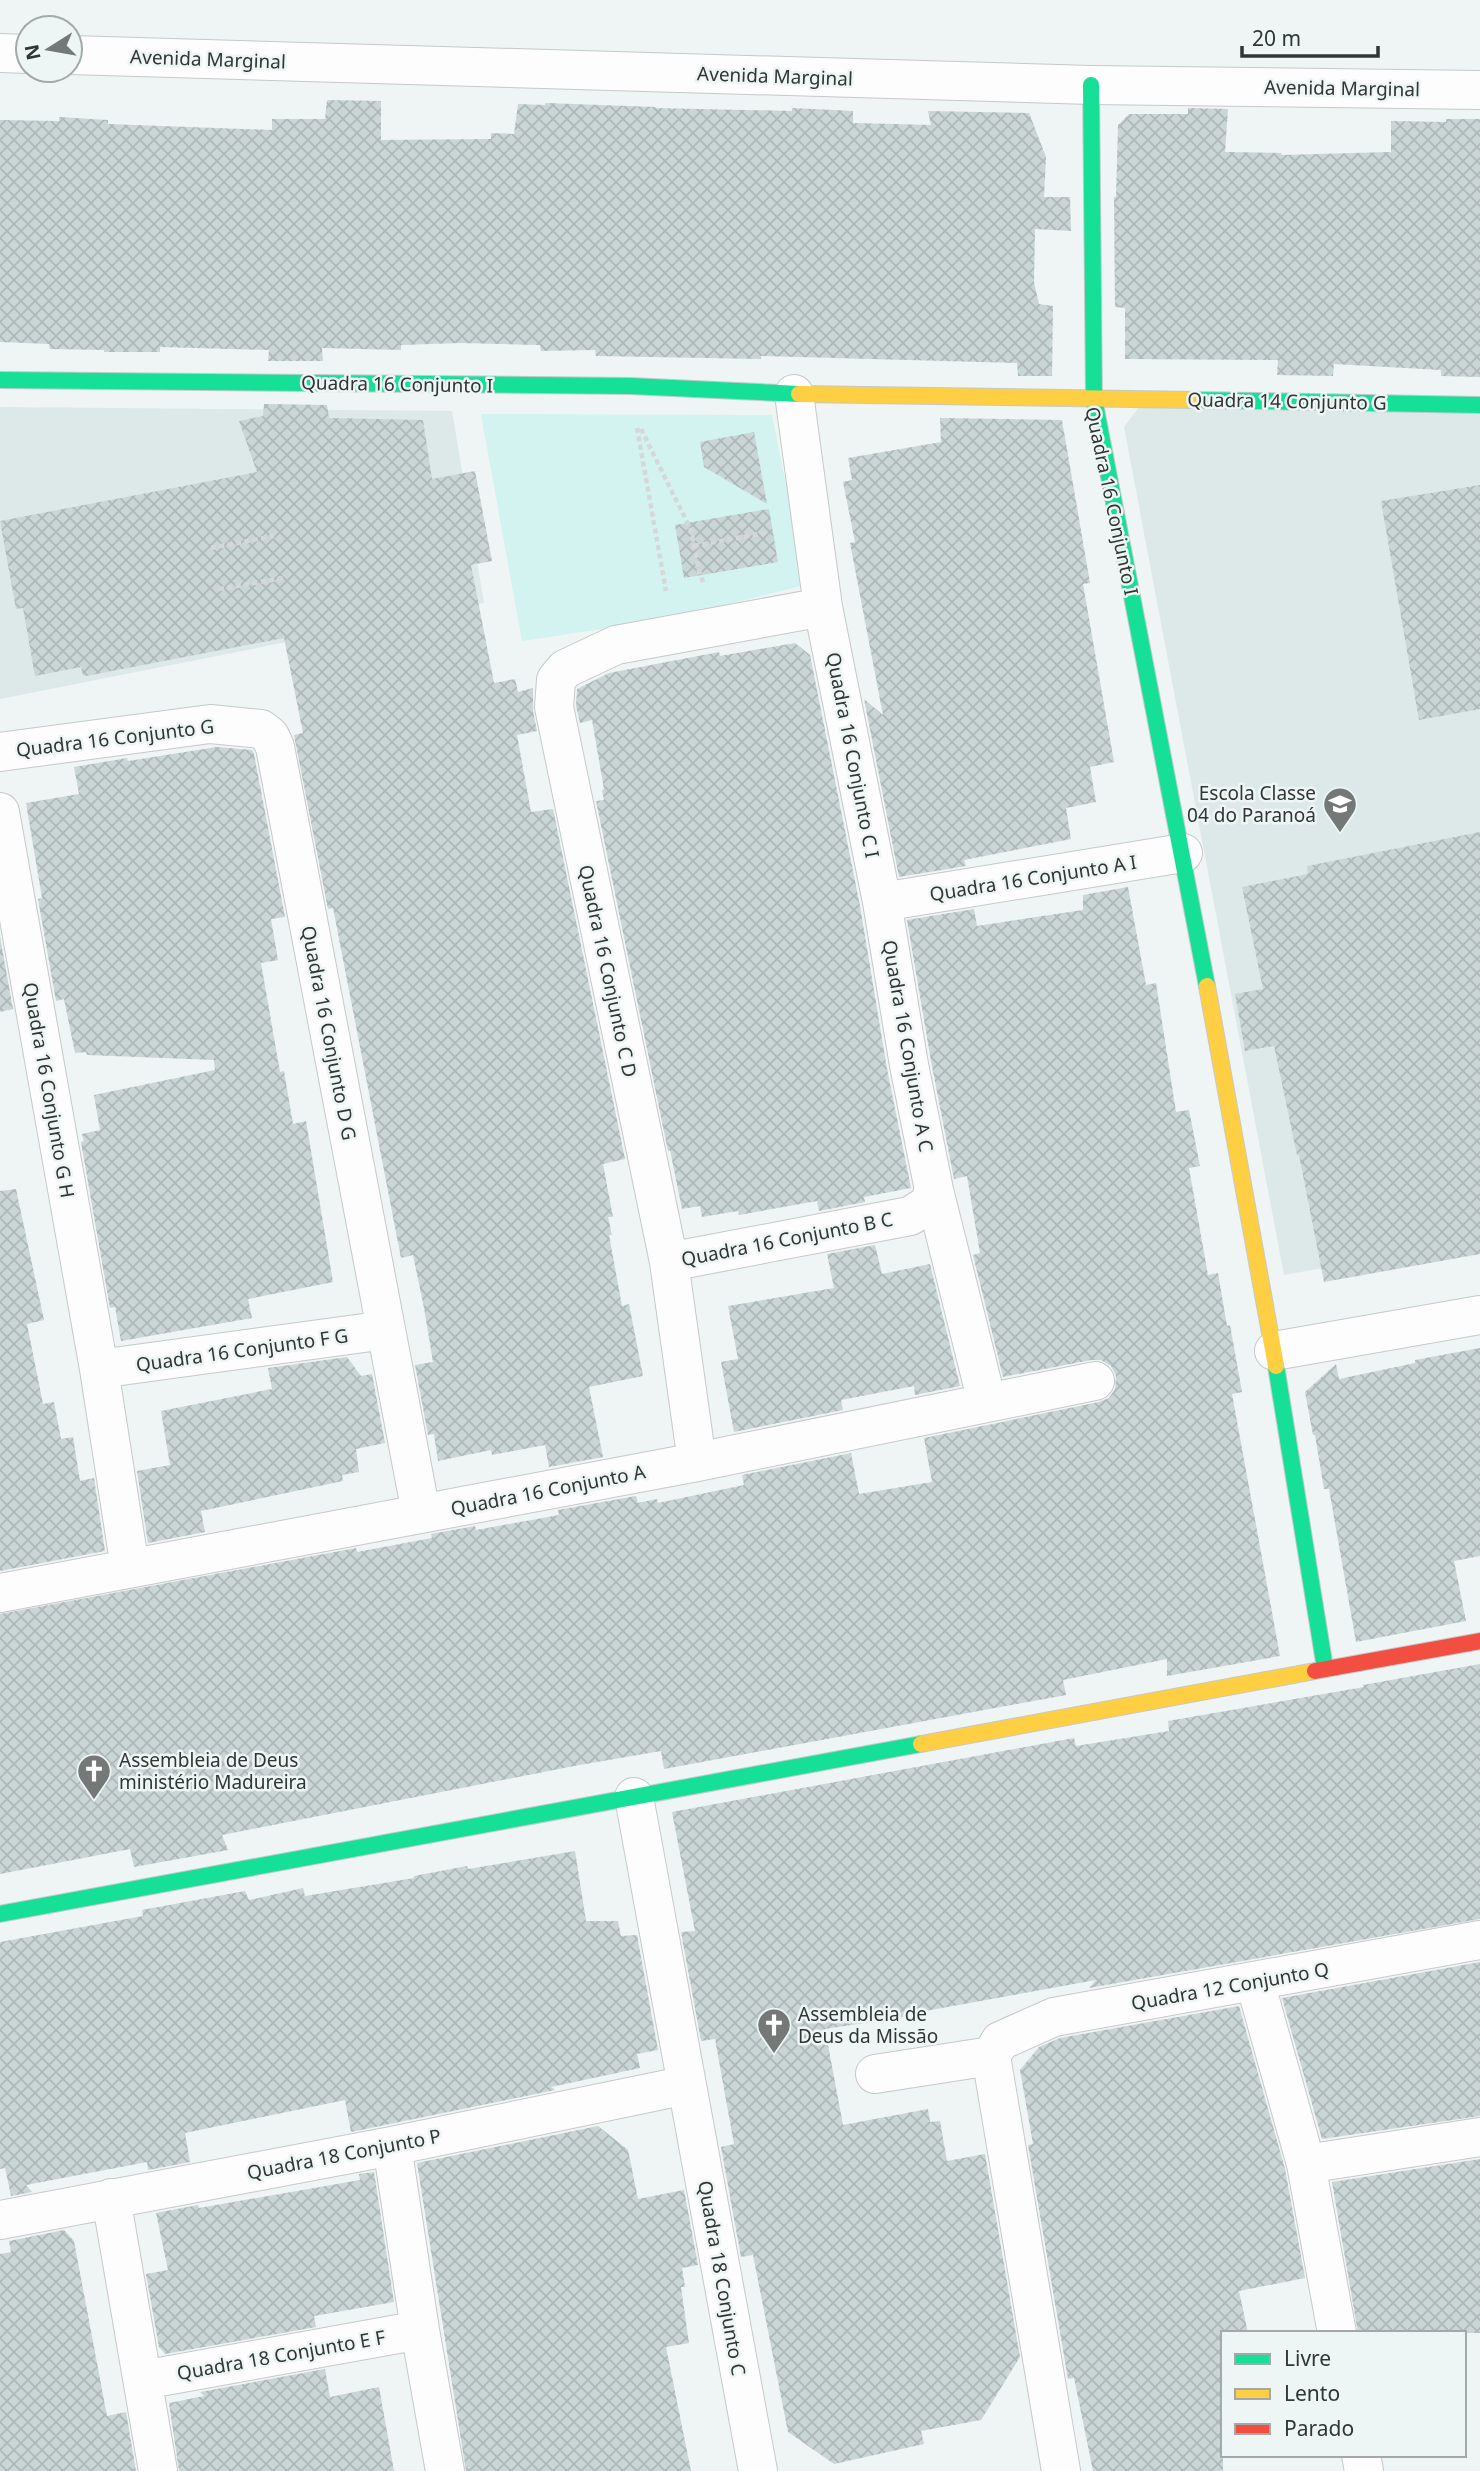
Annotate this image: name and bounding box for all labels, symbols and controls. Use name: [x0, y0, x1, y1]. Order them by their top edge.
north arrow: [14, 14, 84, 84]
scale bar: [1242, 14, 1378, 58]
text: 20 m: [1252, 24, 1301, 52]
text: N: [18, 42, 47, 62]
street label: Avenida Marginal: [130, 43, 286, 75]
street label: Avenida Marginal: [697, 60, 853, 92]
street label: Avenida Marginal: [1264, 74, 1420, 102]
street label: Quadra 16 Conjunto I: [301, 369, 493, 399]
street label: Quadra 14 Conjunto G: [1187, 386, 1387, 416]
street label: Quadra 16 Conjunto I: [1079, 404, 1145, 598]
street label: Quadra 16 Conjunto C I: [820, 650, 886, 860]
street label: Quadra 16 Conjunto G: [14, 713, 216, 763]
place label: Escola Classe 04 do Paranoá: [1187, 780, 1316, 828]
school or university icon: Escola Classe 04 do Paranoá: [1321, 785, 1359, 834]
street label: Quadra 16 Conjunto A I: [928, 849, 1138, 907]
street label: Quadra 16 Conjunto C D: [573, 862, 643, 1080]
street label: Quadra 16 Conjunto D G: [295, 923, 363, 1143]
street label: Quadra 16 Conjunto A C: [877, 938, 939, 1154]
street label: Quadra 16 Conjunto G H: [17, 980, 81, 1200]
street label: Quadra 16 Conjunto B C: [679, 1206, 895, 1272]
street label: Quadra 16 Conjunto F G: [134, 1322, 350, 1378]
street label: Quadra 16 Conjunto A: [448, 1458, 648, 1522]
place label: Assembleia de Deus ministério Madureira: [119, 1747, 307, 1795]
church icon: Assembleia de Deus ministério Madureira: [75, 1752, 113, 1801]
street label: Quadra 12 Conjunto Q: [1129, 1956, 1331, 2016]
place label: Assembleia de Deus da Missão: [798, 2001, 938, 2049]
church icon: Assembleia de Deus da Missão: [755, 2006, 793, 2055]
street label: Quadra 18 Conjunto P: [245, 2122, 443, 2186]
street label: Quadra 18 Conjunto C: [692, 2178, 752, 2378]
street label: Quadra 18 Conjunto E F: [175, 2324, 387, 2386]
legend: [1221, 2331, 1466, 2457]
text: Livre: [1284, 2344, 1331, 2372]
text: Lento: [1284, 2379, 1340, 2407]
text: Parado: [1284, 2414, 1354, 2442]

